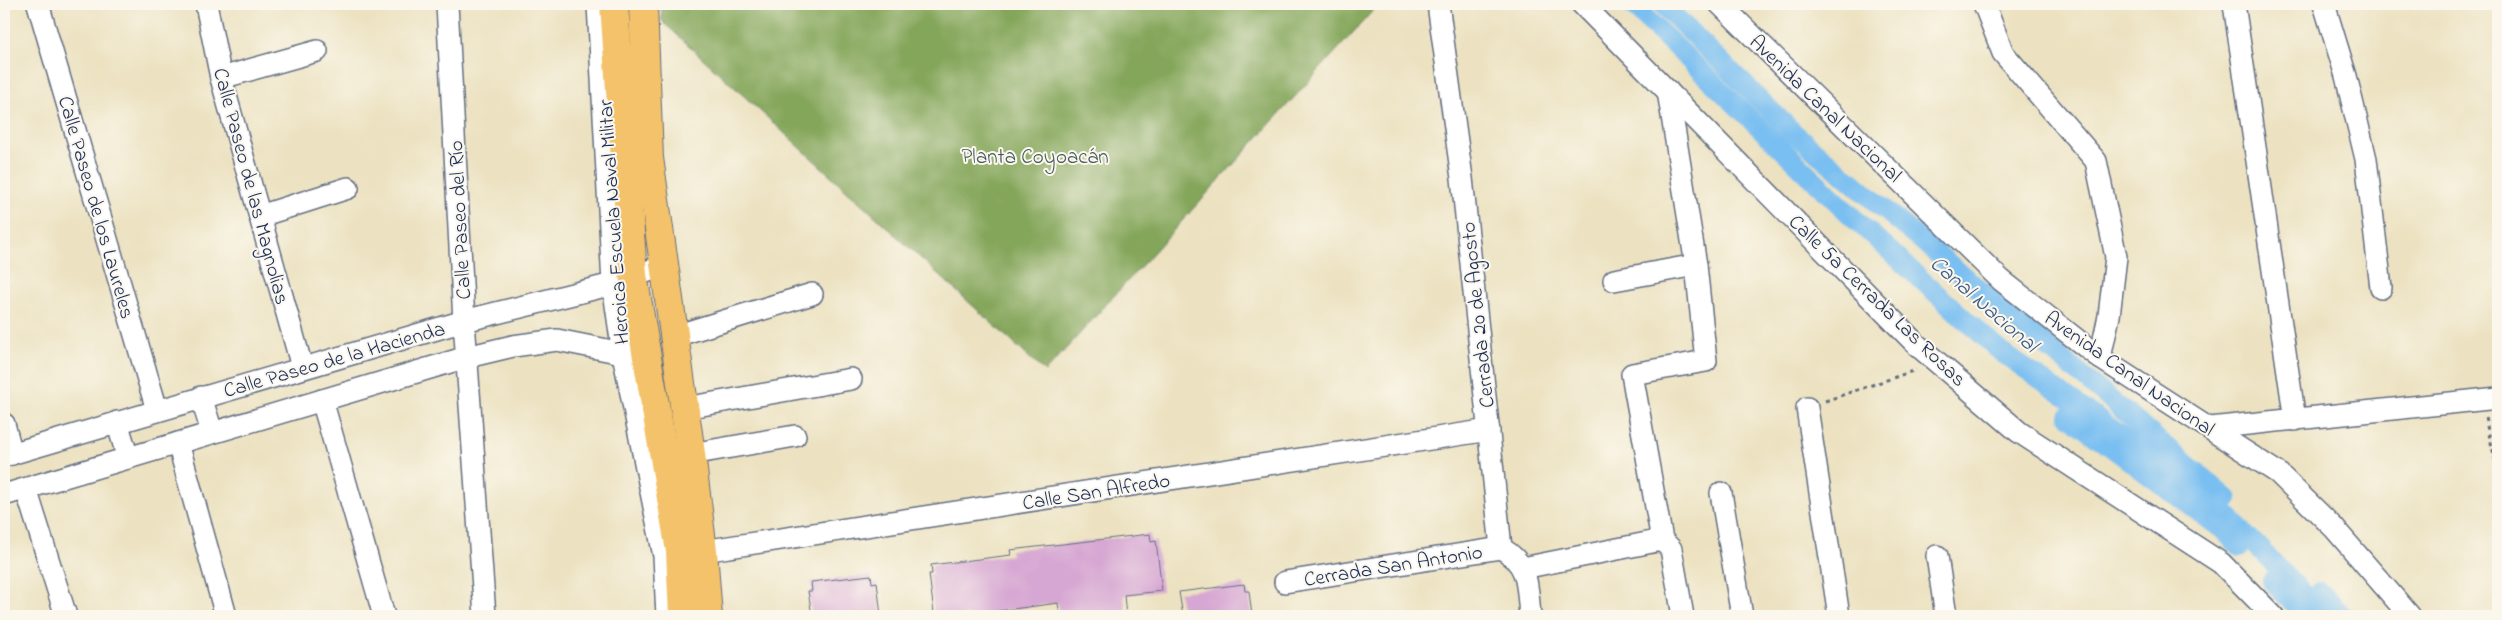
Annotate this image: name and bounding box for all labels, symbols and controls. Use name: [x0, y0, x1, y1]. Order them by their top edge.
street label: Avenida Canal Nacional: [1742, 29, 1908, 190]
street label: Calle Paseo de las Magnolias: [202, 65, 296, 309]
street label: Calle Paseo de los Laureles: [49, 93, 141, 322]
street label: Heroica Escuela Naval Militar: [591, 98, 639, 345]
street label: Calle Paseo del Río: [442, 139, 480, 300]
park label: Planta Coyoacán: [961, 143, 1109, 175]
street label: Calle 5a Cerrada Las Rosas: [1781, 208, 1972, 395]
street label: Cerrada 20 de Agosto: [1454, 220, 1506, 409]
water label: Canal Nacional: [1922, 249, 2046, 363]
street label: Avenida Canal Nacional: [2038, 305, 2220, 445]
street label: Calle Paseo de la Hacienda: [220, 315, 449, 407]
street label: Calle San Alfredo: [1020, 466, 1172, 519]
street label: Cerrada San Antonio: [1302, 538, 1485, 596]

